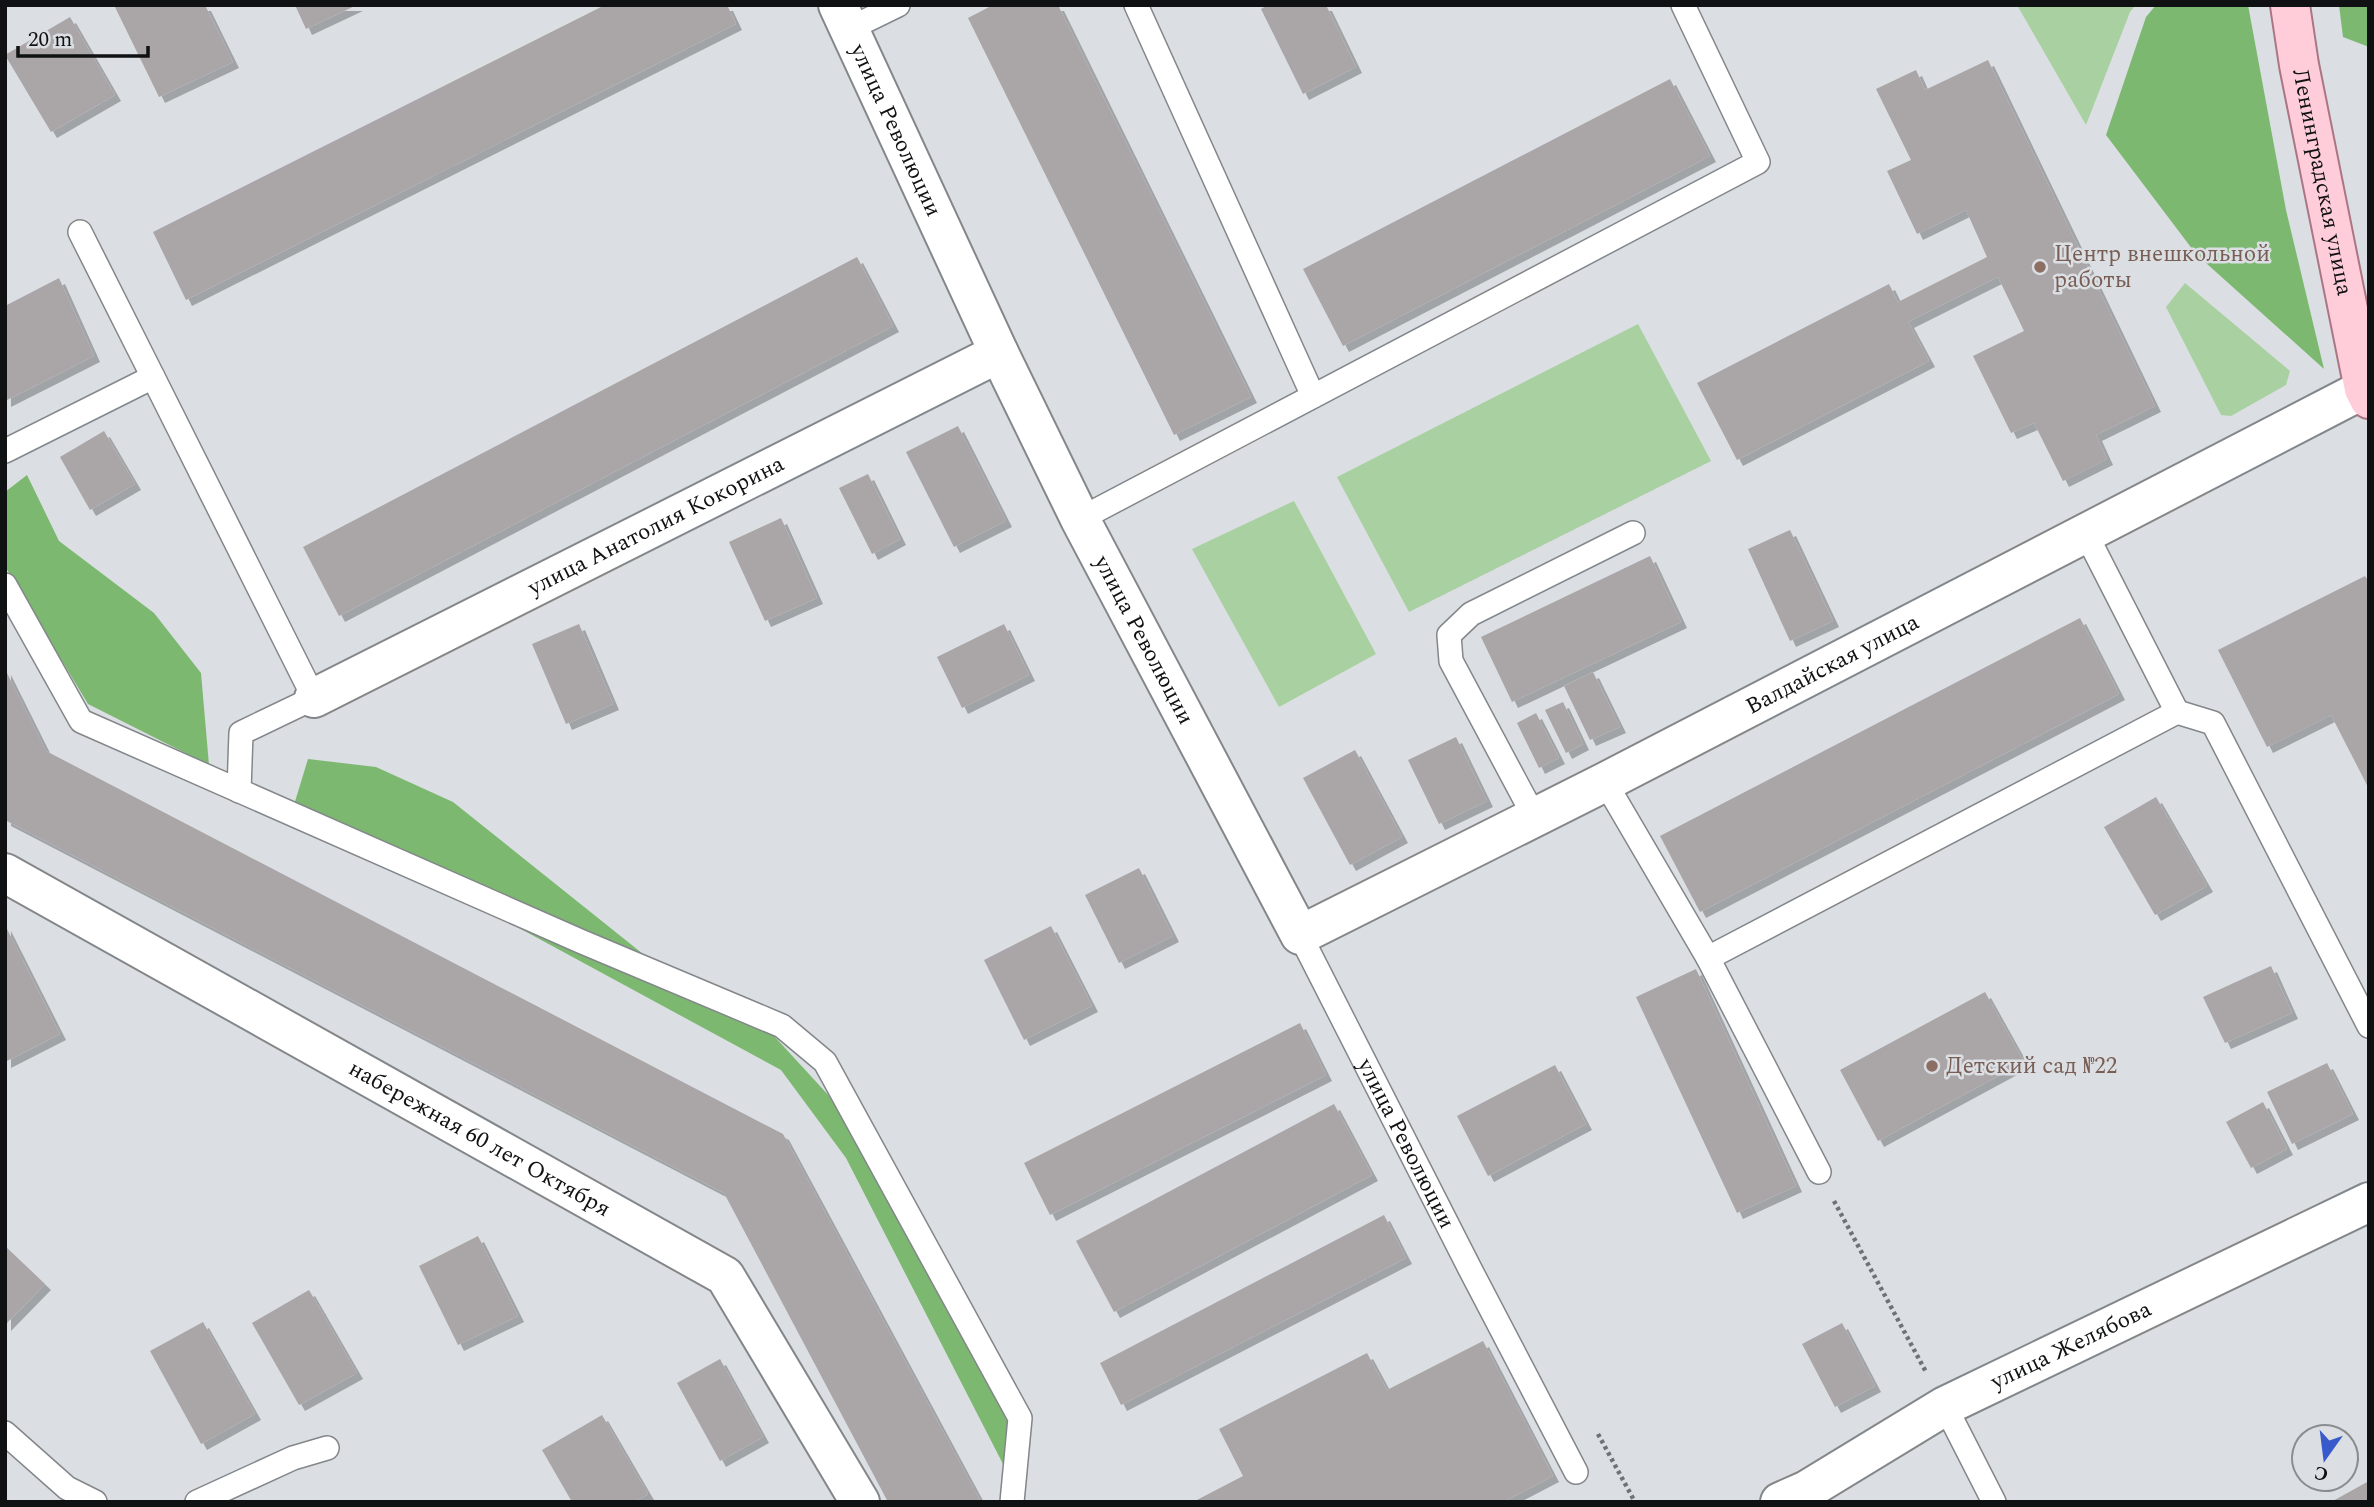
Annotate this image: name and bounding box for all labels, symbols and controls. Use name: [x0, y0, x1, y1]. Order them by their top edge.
scale bar: [18, 14, 147, 58]
text: 20 m: [28, 24, 72, 56]
street label: улица Революции: [840, 37, 951, 223]
street label: Ленинградская улица: [2283, 65, 2362, 299]
place label: Центр внешкольной работы: [2054, 237, 2270, 298]
marker: Центр внешкольной работы: [2032, 259, 2048, 275]
street label: улица Анатолия Кокорина: [521, 446, 790, 605]
street label: улица Революции: [1084, 548, 1203, 731]
street label: Валдайская улица: [1739, 605, 1925, 724]
place label: Детский сад №22: [1946, 1049, 2117, 1084]
street label: набережная 60 лет Октября: [342, 1051, 617, 1226]
street label: улица Революции: [1348, 1051, 1464, 1235]
marker: Детский сад №22: [1924, 1058, 1940, 1074]
street label: улица Желябова: [1984, 1292, 2157, 1399]
north arrow: [2290, 1423, 2360, 1493]
text: С: [2311, 1457, 2331, 1489]

